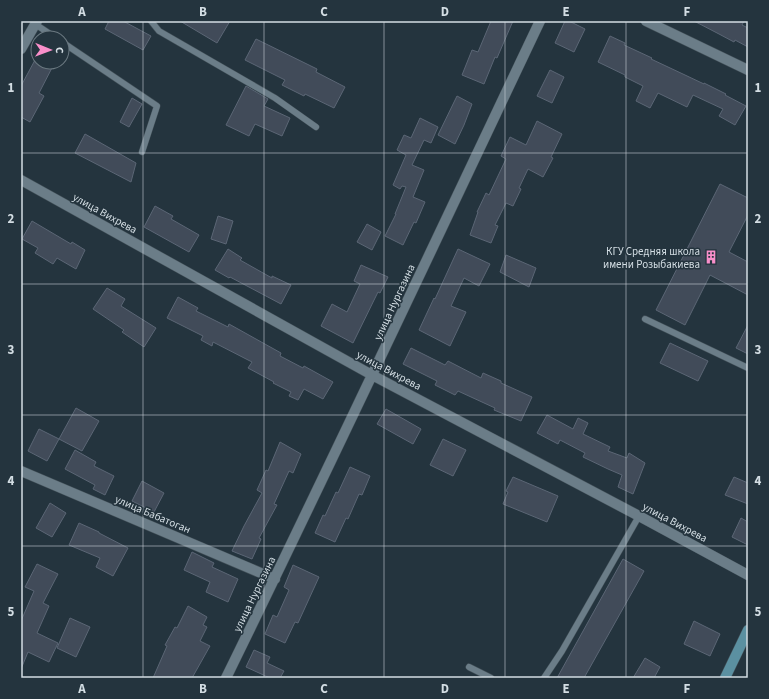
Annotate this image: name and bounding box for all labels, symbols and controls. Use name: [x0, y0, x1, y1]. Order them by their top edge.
text: A: [77, 3, 86, 21]
text: B: [199, 3, 207, 21]
text: C: [320, 3, 328, 21]
text: D: [441, 3, 449, 21]
text: E: [562, 3, 570, 21]
text: F: [684, 3, 691, 21]
north arrow: [30, 30, 70, 70]
text: С: [52, 47, 67, 54]
text: 1: [8, 79, 15, 97]
text: 1: [755, 79, 762, 97]
street label: улица Вихрева: [70, 190, 140, 237]
text: 2: [8, 210, 15, 228]
text: 2: [755, 210, 762, 228]
place label: КГУ Средняя школа имени Розыбакиева: [603, 244, 700, 272]
building icon: КГУ Средняя школа имени Розыбакиева: [703, 249, 719, 265]
street label: улица Нургазина: [370, 262, 419, 343]
text: 3: [8, 341, 15, 359]
text: 3: [755, 341, 762, 359]
street label: улица Вихрева: [354, 347, 424, 394]
text: 4: [8, 472, 15, 490]
text: 4: [755, 472, 762, 490]
street label: улица Бабатоган: [113, 492, 193, 537]
street label: улица Вихрева: [640, 499, 710, 546]
street label: улица Нургазина: [230, 554, 279, 634]
text: 5: [8, 603, 15, 621]
text: 5: [755, 603, 762, 621]
text: A: [77, 680, 86, 698]
text: B: [199, 680, 207, 698]
text: C: [320, 680, 328, 698]
text: D: [441, 680, 449, 698]
text: E: [562, 680, 570, 698]
text: F: [684, 680, 691, 698]

